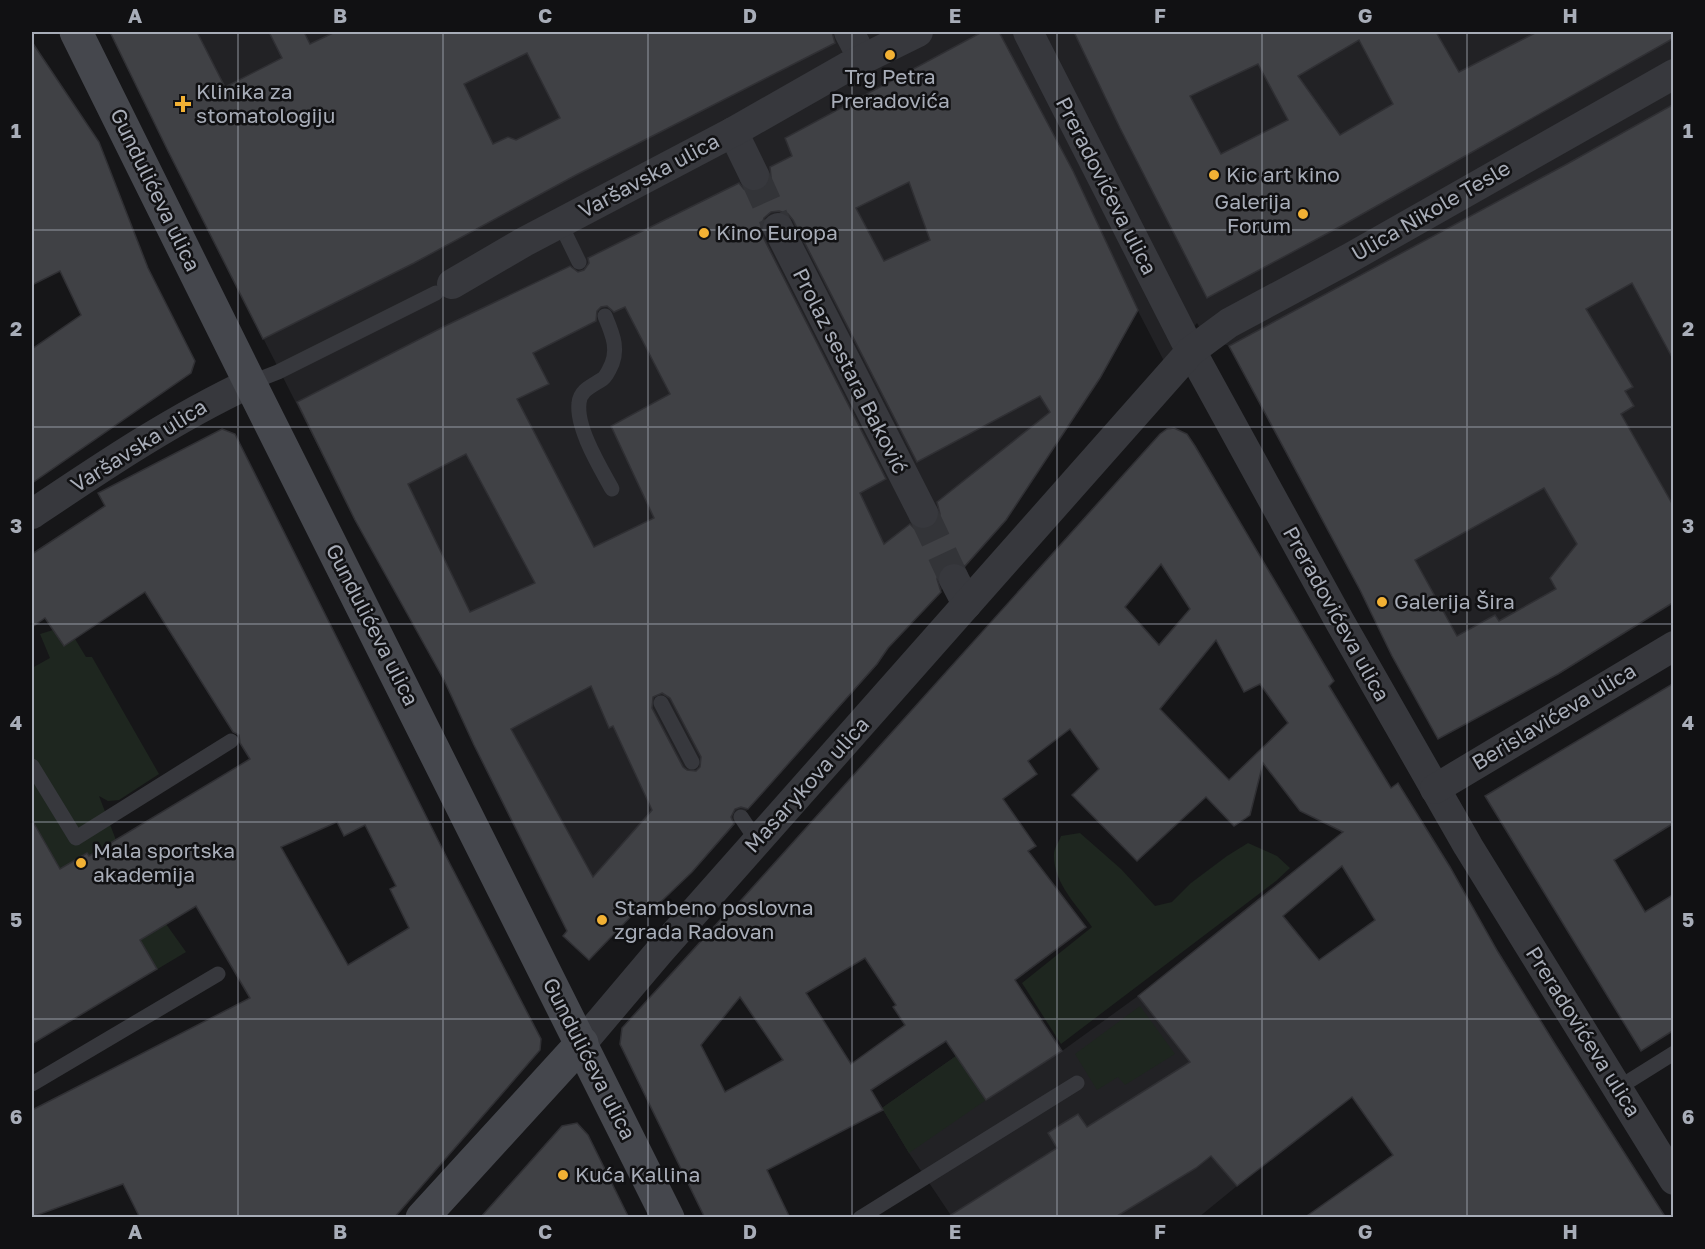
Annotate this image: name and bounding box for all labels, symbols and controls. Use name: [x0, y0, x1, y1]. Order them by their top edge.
text: A: [128, 3, 142, 27]
text: B: [333, 3, 347, 27]
text: C: [538, 3, 552, 27]
text: D: [743, 3, 757, 27]
text: E: [949, 3, 961, 27]
text: F: [1154, 3, 1166, 27]
text: G: [1358, 3, 1372, 27]
text: H: [1562, 3, 1578, 27]
marker: Trg Petra Preradovića: [883, 48, 897, 62]
place label: Trg Petra Preradovića: [830, 63, 950, 113]
place label: Klinika za stomatologiju: [196, 78, 335, 128]
street label: Preradovićeva ulica: [1051, 92, 1163, 279]
marker: Klinika za stomatologiju: [174, 95, 192, 113]
street label: Gundulićeva ulica: [105, 104, 207, 275]
text: 1: [11, 118, 21, 142]
text: 1: [1683, 118, 1693, 142]
street label: Varšavska ulica: [574, 127, 723, 223]
street label: Ulica Nikole Tesle: [1347, 154, 1514, 266]
place label: Kic art kino: [1226, 161, 1340, 187]
marker: Kic art kino: [1207, 168, 1221, 182]
place label: Galerija Forum: [1214, 188, 1291, 238]
marker: Galerija Forum: [1296, 207, 1310, 221]
place label: Kino Europa: [716, 219, 838, 245]
marker: Kino Europa: [697, 226, 711, 240]
street label: Prolaz sestara Baković: [788, 263, 914, 478]
text: 2: [10, 316, 22, 340]
text: 2: [1682, 316, 1694, 340]
street label: Varšavska ulica: [66, 393, 211, 497]
text: 3: [10, 513, 22, 537]
text: 3: [1682, 513, 1694, 537]
street label: Preradovićeva ulica: [1278, 521, 1396, 706]
street label: Gundulićeva ulica: [321, 539, 425, 710]
place label: Galerija Šira: [1394, 588, 1515, 614]
marker: Galerija Šira: [1375, 595, 1389, 609]
street label: Berislavićeva ulica: [1467, 657, 1640, 775]
text: 4: [10, 710, 22, 734]
text: 4: [1682, 710, 1694, 734]
street label: Masarykova ulica: [738, 711, 874, 858]
place label: Mala sportska akademija: [93, 837, 235, 887]
marker: Mala sportska akademija: [74, 856, 88, 870]
place label: Stambeno poslovna zgrada Radovan: [614, 894, 814, 944]
text: 5: [10, 907, 22, 931]
text: 5: [1682, 907, 1694, 931]
marker: Stambeno poslovna zgrada Radovan: [595, 913, 609, 927]
street label: Preradovićeva ulica: [1521, 941, 1647, 1121]
street label: Gundulićeva ulica: [538, 973, 642, 1144]
text: 6: [10, 1104, 22, 1128]
text: 6: [1682, 1104, 1694, 1128]
place label: Kuća Kallina: [575, 1161, 700, 1187]
marker: Kuća Kallina: [556, 1168, 570, 1182]
text: A: [128, 1219, 142, 1243]
text: B: [333, 1219, 347, 1243]
text: C: [538, 1219, 552, 1243]
text: D: [743, 1219, 757, 1243]
text: E: [949, 1219, 961, 1243]
text: F: [1154, 1219, 1166, 1243]
text: G: [1358, 1219, 1372, 1243]
text: H: [1562, 1219, 1578, 1243]

